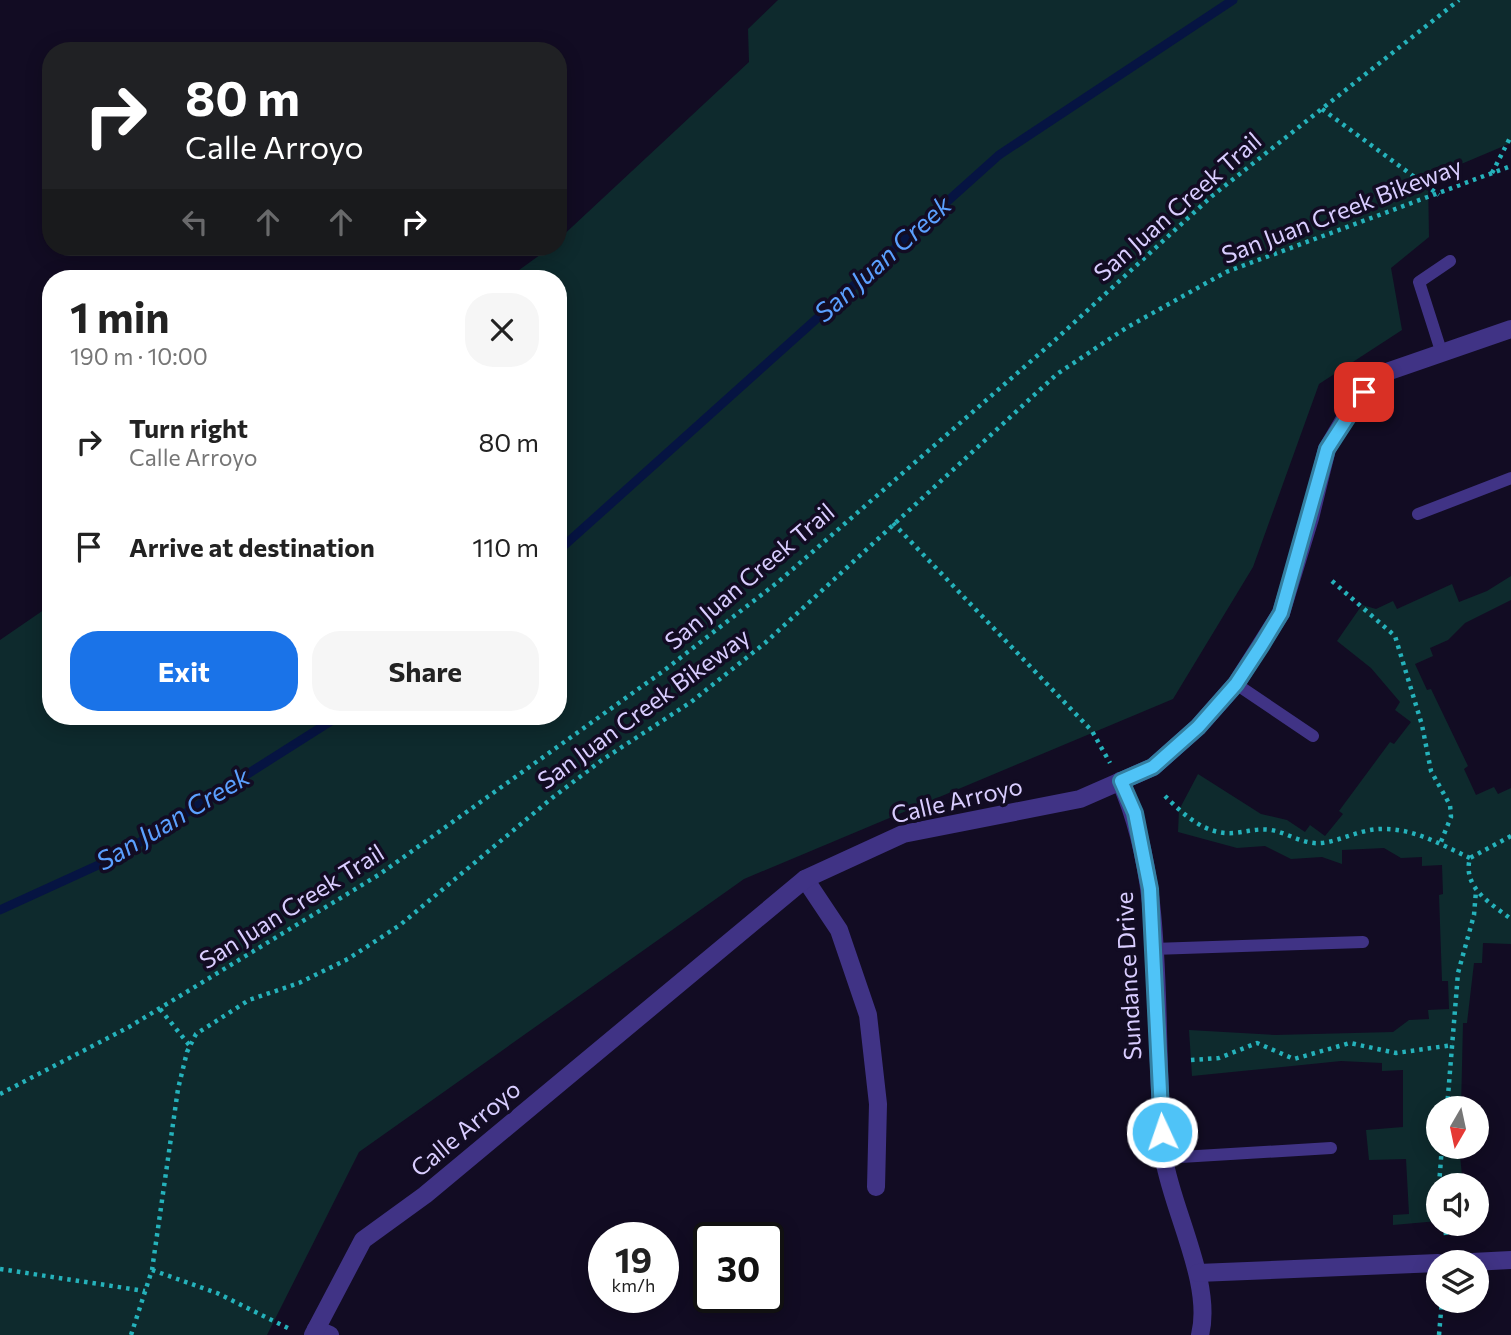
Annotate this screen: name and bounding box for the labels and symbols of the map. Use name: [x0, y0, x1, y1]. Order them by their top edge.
street label: San Juan Creek Trail: [1087, 125, 1267, 286]
street label: San Juan Creek Bikeway: [1217, 150, 1466, 269]
water label: San Juan Creek: [807, 188, 958, 327]
pin: [1334, 362, 1394, 422]
street label: San Juan Creek Trail: [658, 496, 840, 655]
street label: San Juan Creek Bikeway: [531, 621, 755, 794]
water label: San Juan Creek: [90, 759, 255, 876]
street label: Calle Arroyo: [888, 770, 1025, 829]
street label: San Juan Creek Trail: [193, 837, 389, 974]
street label: Sundance Drive: [1109, 891, 1146, 1061]
street label: Calle Arroyo: [404, 1074, 526, 1182]
position arrow: [1125, 1095, 1199, 1169]
north arrow: [1426, 1096, 1489, 1158]
speed limit sign: 30: [693, 1222, 784, 1313]

